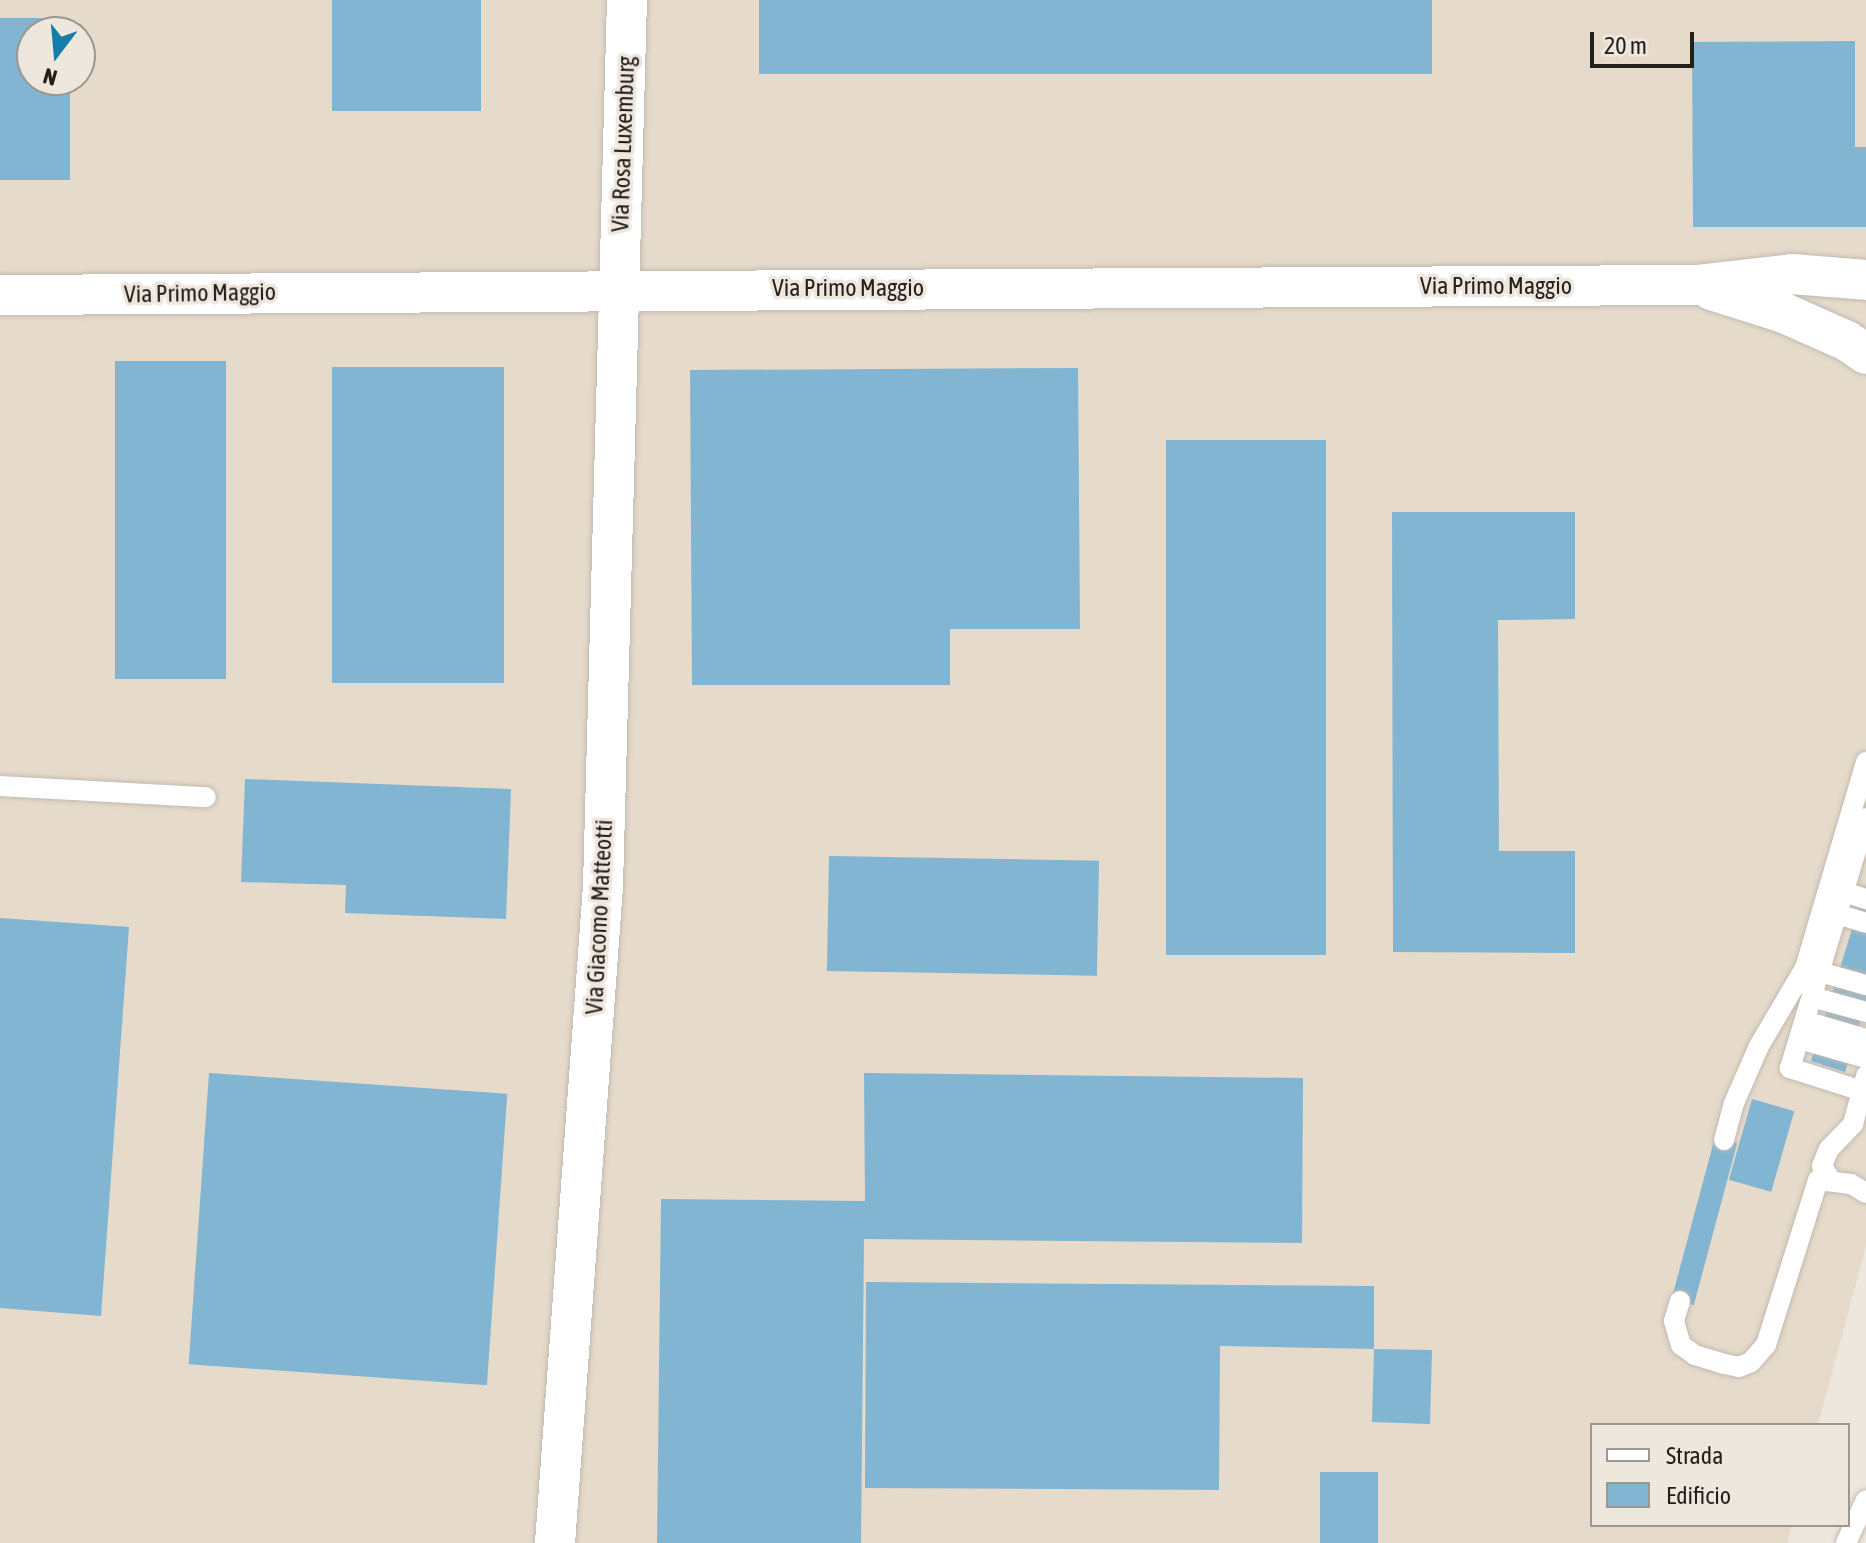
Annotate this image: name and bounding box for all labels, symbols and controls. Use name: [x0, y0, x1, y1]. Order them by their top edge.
north arrow: [16, 16, 96, 96]
scale bar: [1594, 16, 1698, 66]
text: 20 m: [1604, 32, 1647, 59]
street label: Via Rosa Luxemburg: [606, 56, 640, 232]
text: N: [40, 63, 60, 91]
street label: Via Primo Maggio: [1420, 272, 1572, 300]
street label: Via Primo Maggio: [772, 274, 924, 302]
street label: Via Primo Maggio: [124, 277, 276, 309]
street label: Via Giacomo Matteotti: [580, 819, 618, 1015]
legend: [1590, 1423, 1850, 1527]
text: Strada: [1666, 1442, 1723, 1469]
text: Edificio: [1666, 1482, 1731, 1509]

